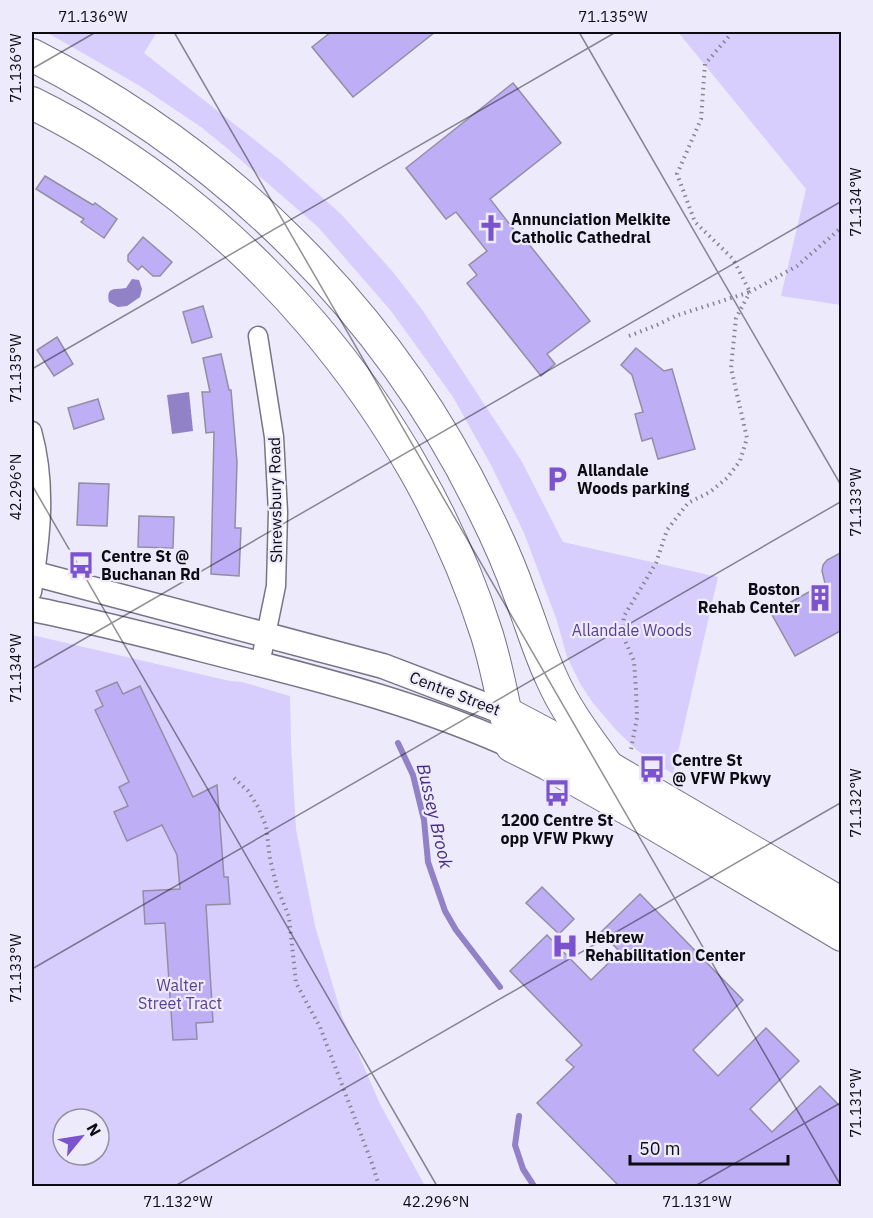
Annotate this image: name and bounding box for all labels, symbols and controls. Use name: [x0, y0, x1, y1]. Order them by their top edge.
text: 71.136°W: [58, 7, 128, 26]
text: 71.135°W: [578, 7, 648, 26]
text: 71.136°W: [6, 33, 25, 103]
text: 71.134°W: [846, 167, 865, 237]
place label: Annunciation Melkite Catholic Cathedral: [511, 209, 671, 247]
church icon: Annunciation Melkite Catholic Cathedral: [476, 213, 506, 243]
text: 71.135°W: [6, 333, 25, 403]
street label: Shrewsbury Road: [264, 437, 286, 563]
text: 42.296°N: [6, 454, 25, 520]
place label: Allandale Woods parking: [577, 460, 689, 498]
parking icon: Allandale Woods parking: [542, 464, 572, 494]
text: 71.133°W: [846, 467, 865, 537]
place label: Centre St @ Buchanan Rd: [101, 546, 200, 584]
bus stop icon: Centre St @ Buchanan Rd: [66, 550, 96, 580]
place label: Boston Rehab Center: [698, 579, 801, 617]
building icon: Boston Rehab Center: [805, 583, 835, 613]
park label: Allandale Woods: [572, 620, 692, 640]
text: 71.134°W: [6, 633, 25, 703]
street label: Centre Street: [407, 667, 503, 719]
place label: Centre St @ VFW Pkwy: [672, 750, 771, 788]
bus stop icon: Centre St @ VFW Pkwy: [637, 754, 667, 784]
water label: Bussey Brook: [412, 761, 458, 871]
text: 71.132°W: [846, 768, 865, 838]
bus stop icon: 1200 Centre St opp VFW Pkwy: [542, 778, 572, 808]
place label: 1200 Centre St opp VFW Pkwy: [500, 810, 614, 848]
place label: Hebrew Rehabilitation Center: [585, 927, 746, 965]
hospital icon: Hebrew Rehabilitation Center: [550, 931, 580, 961]
text: 71.133°W: [6, 933, 25, 1003]
park label: Walter Street Tract: [138, 975, 222, 1013]
text: 71.131°W: [846, 1068, 865, 1138]
north arrow: [51, 1107, 111, 1167]
text: N: [82, 1119, 106, 1140]
scale bar: [630, 1128, 788, 1166]
text: 50 m: [639, 1137, 681, 1160]
text: 71.132°W: [143, 1192, 213, 1211]
text: 42.296°N: [403, 1192, 469, 1211]
text: 71.131°W: [662, 1192, 732, 1211]

